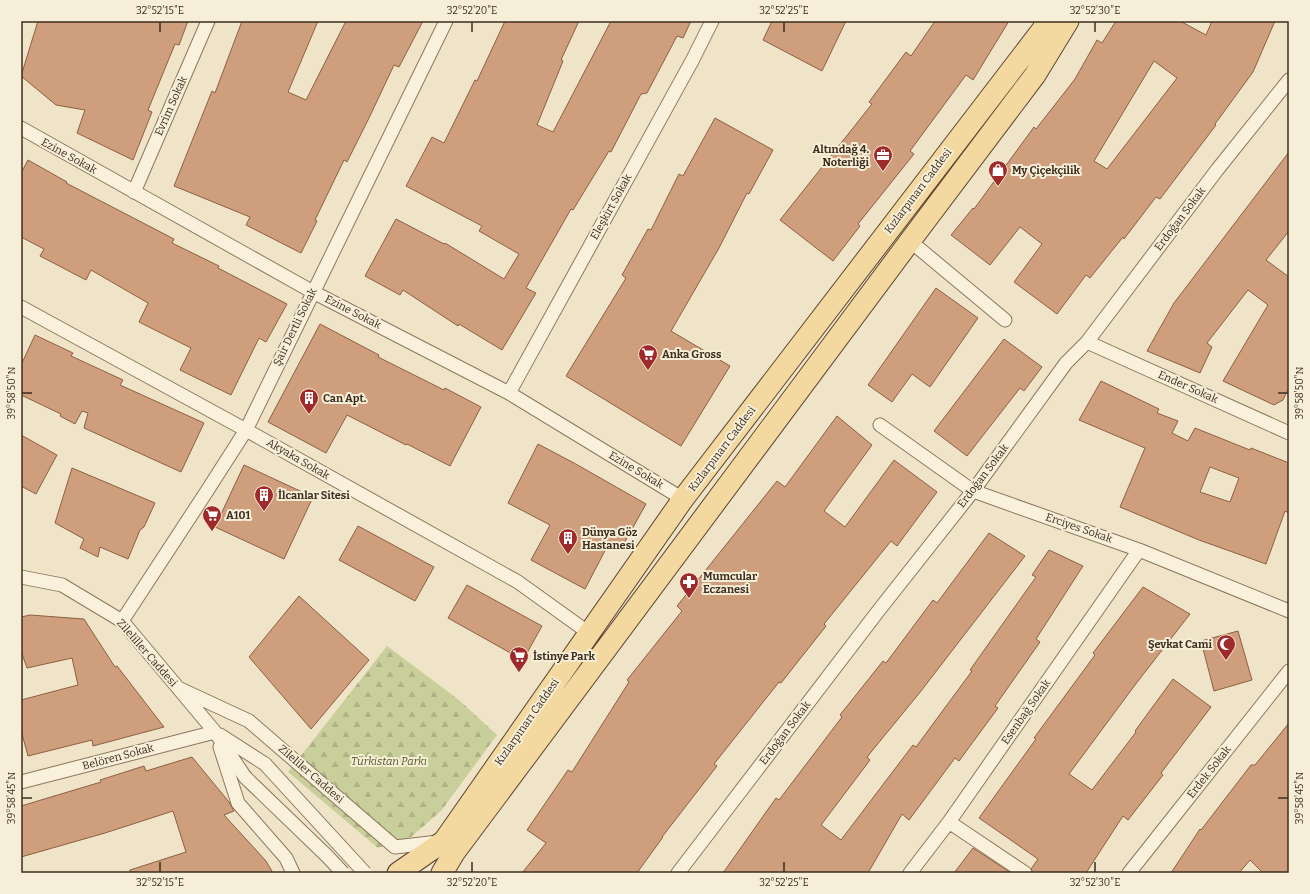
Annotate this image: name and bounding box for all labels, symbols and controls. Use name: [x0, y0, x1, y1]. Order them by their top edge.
text: 32°52'15"E: [136, 5, 184, 17]
text: 32°52'20"E: [447, 5, 497, 17]
text: 32°52'25"E: [759, 5, 809, 17]
text: 32°52'30"E: [1070, 5, 1120, 17]
street label: Evrim Sokak: [152, 73, 190, 138]
street label: Ezine Sokak: [39, 135, 100, 177]
place label: Altındağ 4. Noterliği: [813, 143, 869, 169]
office icon: Altındağ 4. Noterliği: [872, 144, 894, 172]
street label: Kızlarpınarı Caddesi: [882, 145, 955, 236]
shop icon: My Çiçekçilik: [987, 159, 1009, 187]
place label: My Çiçekçilik: [1012, 164, 1080, 177]
street label: Eleşkirt Sokak: [588, 171, 635, 242]
street label: Erdoğan Sokak: [1152, 184, 1209, 253]
street label: Şair Dertli Sokak: [271, 285, 320, 368]
street label: Ezine Sokak: [323, 292, 384, 332]
supermarket icon: Anka Gross: [637, 343, 659, 371]
place label: Anka Gross: [662, 348, 722, 361]
text: 39°58'50"N: [6, 367, 18, 419]
text: 39°58'50"N: [1294, 367, 1306, 419]
street label: Ender Sokak: [1156, 368, 1221, 406]
building icon: Can Apt.: [298, 387, 320, 415]
place label: Can Apt.: [323, 392, 367, 405]
street label: Kızlarpınarı Caddesi: [686, 403, 759, 494]
street label: Akyaka Sokak: [264, 436, 332, 483]
street label: Erdoğan Sokak: [955, 441, 1012, 510]
street label: Ezine Sokak: [606, 449, 666, 492]
building icon: İlcanlar Sitesi: [253, 484, 275, 512]
place label: İlcanlar Sitesi: [278, 489, 350, 502]
supermarket icon: A101: [201, 504, 223, 532]
place label: A101: [226, 509, 251, 522]
street label: Erciyes Sokak: [1044, 510, 1115, 546]
place label: Dünya Göz Hastanesi: [582, 526, 638, 552]
building icon: Dünya Göz Hastanesi: [557, 527, 579, 555]
place label: Mumcular Eczanesi: [703, 570, 758, 596]
pharmacy icon: Mumcular Eczanesi: [678, 571, 700, 599]
street label: Zileliller Caddesi: [114, 616, 180, 690]
mosque icon: Şevkat Cami: [1215, 633, 1237, 661]
place label: Şevkat Cami: [1148, 638, 1212, 651]
supermarket icon: İstinye Park: [508, 645, 530, 673]
place label: İstinye Park: [533, 650, 595, 663]
street label: Kızlarpınarı Caddesi: [492, 675, 562, 768]
street label: Esenbağ Sokak: [999, 676, 1054, 747]
street label: Erdoğan Sokak: [757, 698, 814, 767]
street label: Belören Sokak: [81, 741, 156, 773]
street label: Zileliler Caddesi: [276, 742, 347, 806]
street label: Erdek Sokak: [1184, 742, 1234, 801]
park label: Türkistan Parkı: [351, 755, 427, 768]
text: 39°58'45"N: [6, 772, 18, 824]
text: 39°58'45"N: [1294, 772, 1306, 824]
text: 32°52'15"E: [136, 877, 184, 889]
text: 32°52'20"E: [447, 877, 497, 889]
text: 32°52'25"E: [759, 877, 809, 889]
text: 32°52'30"E: [1070, 877, 1120, 889]

